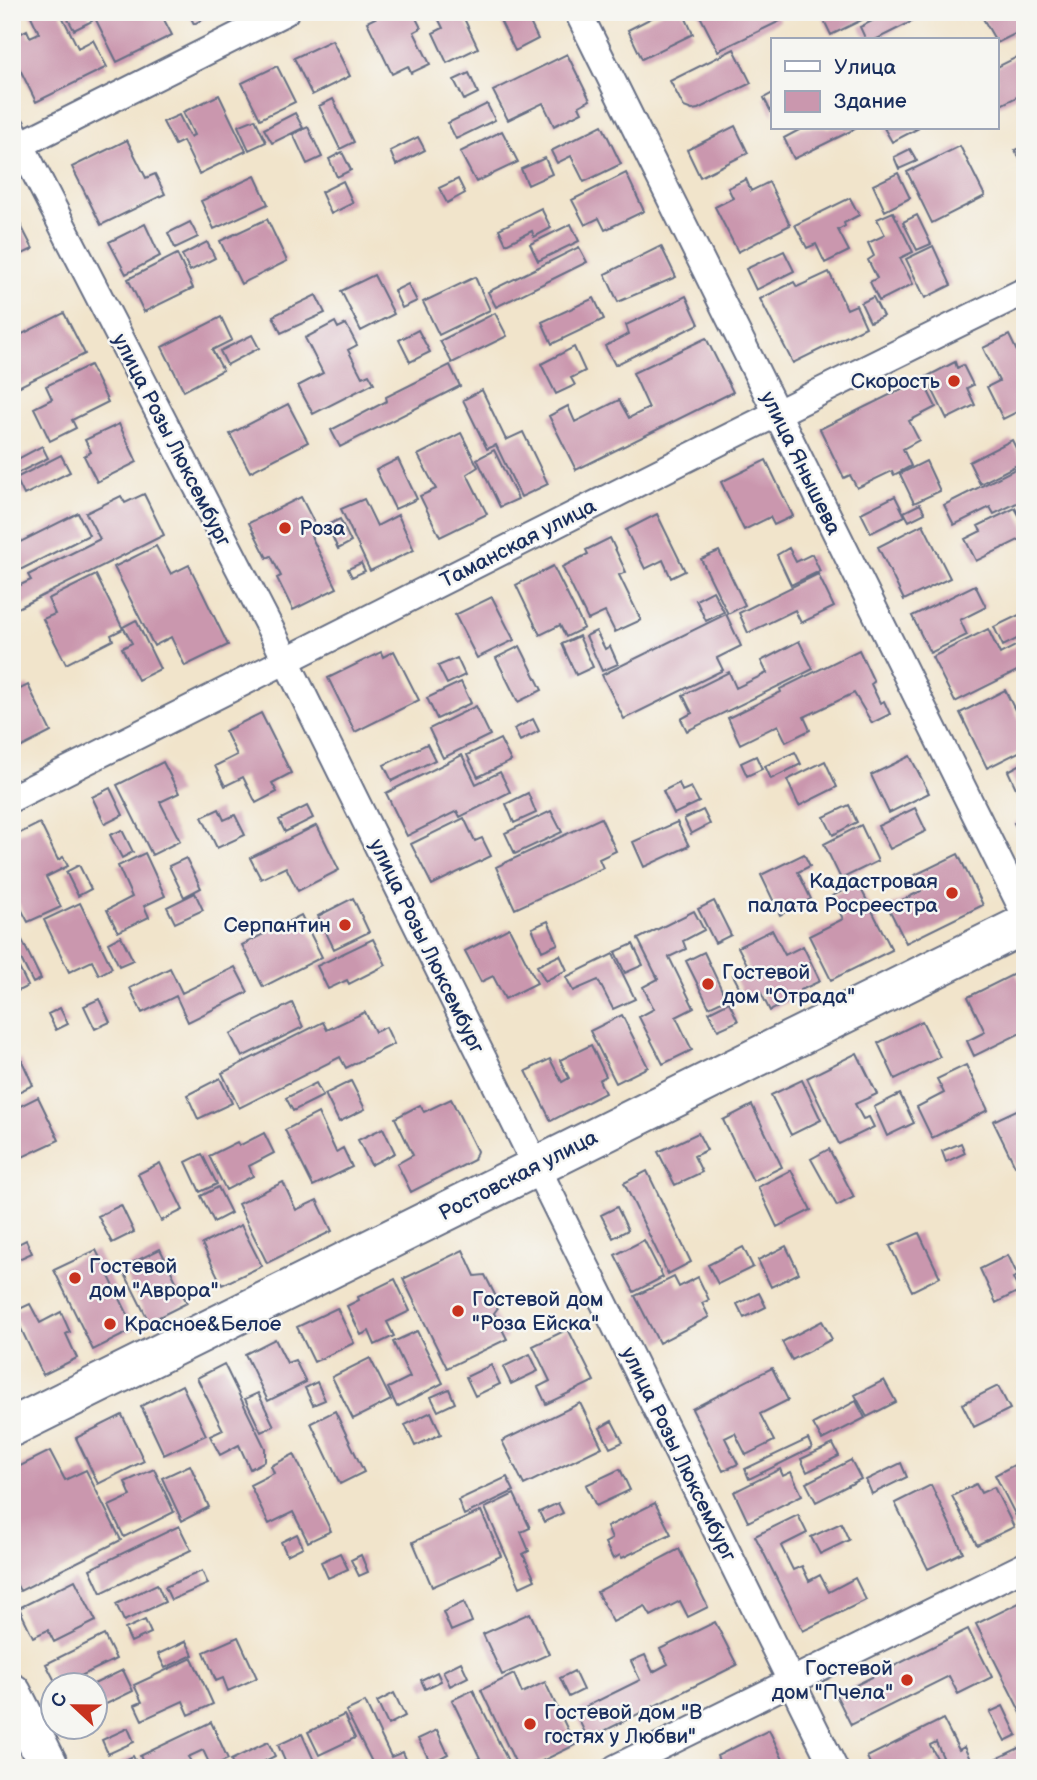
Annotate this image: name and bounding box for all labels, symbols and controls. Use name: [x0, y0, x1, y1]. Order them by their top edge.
legend: [771, 38, 998, 130]
text: Улица: [834, 55, 897, 80]
text: Здание: [834, 89, 907, 114]
street label: улица Розы Люксембург: [107, 330, 236, 551]
place label: Скорость: [851, 369, 941, 394]
marker: Скорость: [946, 373, 962, 389]
street label: улица Янышева: [755, 387, 846, 540]
street label: Таманская улица: [436, 493, 601, 594]
place label: Роза: [299, 516, 346, 541]
marker: Роза: [277, 520, 293, 536]
street label: улица Розы Люксембург: [364, 835, 489, 1058]
place label: Кадастровая палата Росреестра: [748, 869, 939, 918]
marker: Кадастровая палата Росреестра: [944, 885, 960, 901]
place label: Серпантин: [223, 913, 331, 938]
marker: Серпантин: [337, 917, 353, 933]
place label: Гостевой дом "Отрада": [722, 960, 855, 1009]
marker: Гостевой дом "Отрада": [700, 976, 716, 992]
street label: Ростовская улица: [435, 1124, 602, 1226]
place label: Гостевой дом "Аврора": [89, 1254, 219, 1303]
marker: Гостевой дом "Аврора": [67, 1270, 83, 1286]
place label: Гостевой дом "Роза Ейска": [472, 1287, 604, 1336]
marker: Гостевой дом "Роза Ейска": [450, 1303, 466, 1319]
place label: Красное&Белое: [124, 1312, 282, 1337]
marker: Красное&Белое: [102, 1316, 118, 1332]
street label: улица Розы Люксембург: [616, 1343, 741, 1566]
place label: Гостевой дом "Пчела": [771, 1656, 893, 1705]
north arrow: [38, 1672, 108, 1742]
marker: Гостевой дом "Пчела": [899, 1672, 915, 1688]
text: С: [46, 1690, 73, 1711]
place label: Гостевой дом "В гостях у Любви": [544, 1700, 702, 1749]
marker: Гостевой дом "В гостях у Любви": [522, 1716, 538, 1732]

